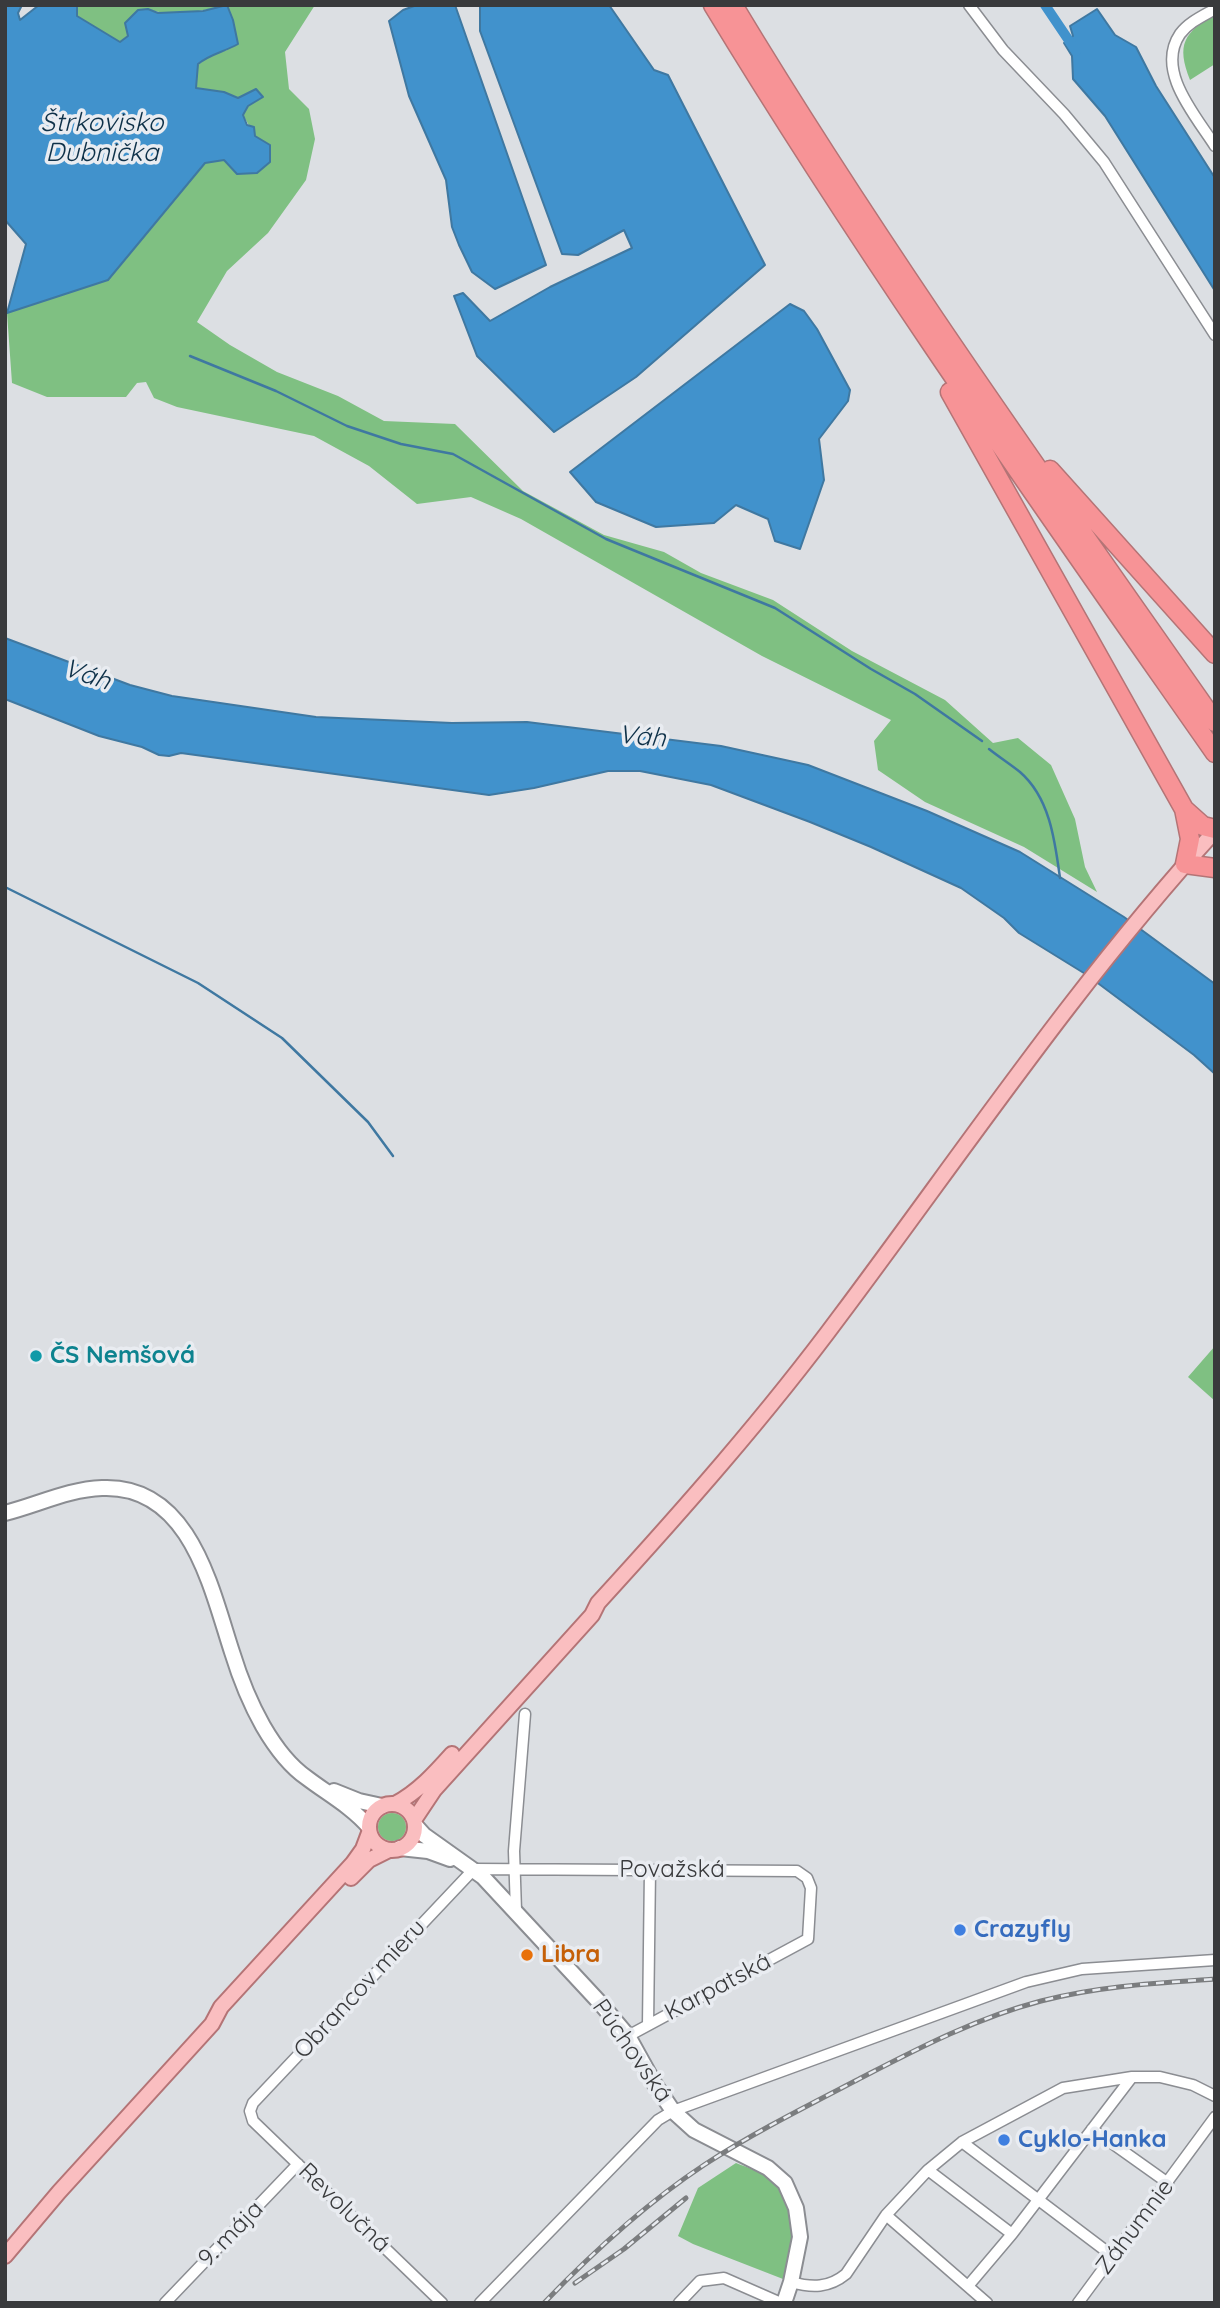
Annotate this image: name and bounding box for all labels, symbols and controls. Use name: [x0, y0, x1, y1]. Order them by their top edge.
water label: Štrkovisko Dubnička: [41, 107, 163, 168]
water label: Váh: [59, 653, 115, 697]
water label: Váh: [617, 719, 667, 755]
place label: ČS Nemšová: [50, 1342, 195, 1370]
marker: ČS Nemšová: [28, 1348, 44, 1364]
street label: Považská: [619, 1856, 725, 1884]
street label: Obrancov mieru: [288, 1913, 432, 2065]
place label: Crazyfly: [974, 1916, 1071, 1944]
marker: Crazyfly: [952, 1922, 968, 1938]
place label: Libra: [541, 1941, 600, 1969]
marker: Libra: [519, 1947, 535, 1963]
street label: Karpatská: [660, 1947, 776, 2027]
street label: Púchovská: [586, 1994, 678, 2108]
place label: Cyklo-Hanka: [1018, 2126, 1167, 2154]
marker: Cyklo-Hanka: [996, 2132, 1012, 2148]
street label: Revolučná: [292, 2157, 396, 2259]
street label: Záhumnie: [1090, 2174, 1180, 2280]
street label: 9. mája: [193, 2195, 269, 2273]

